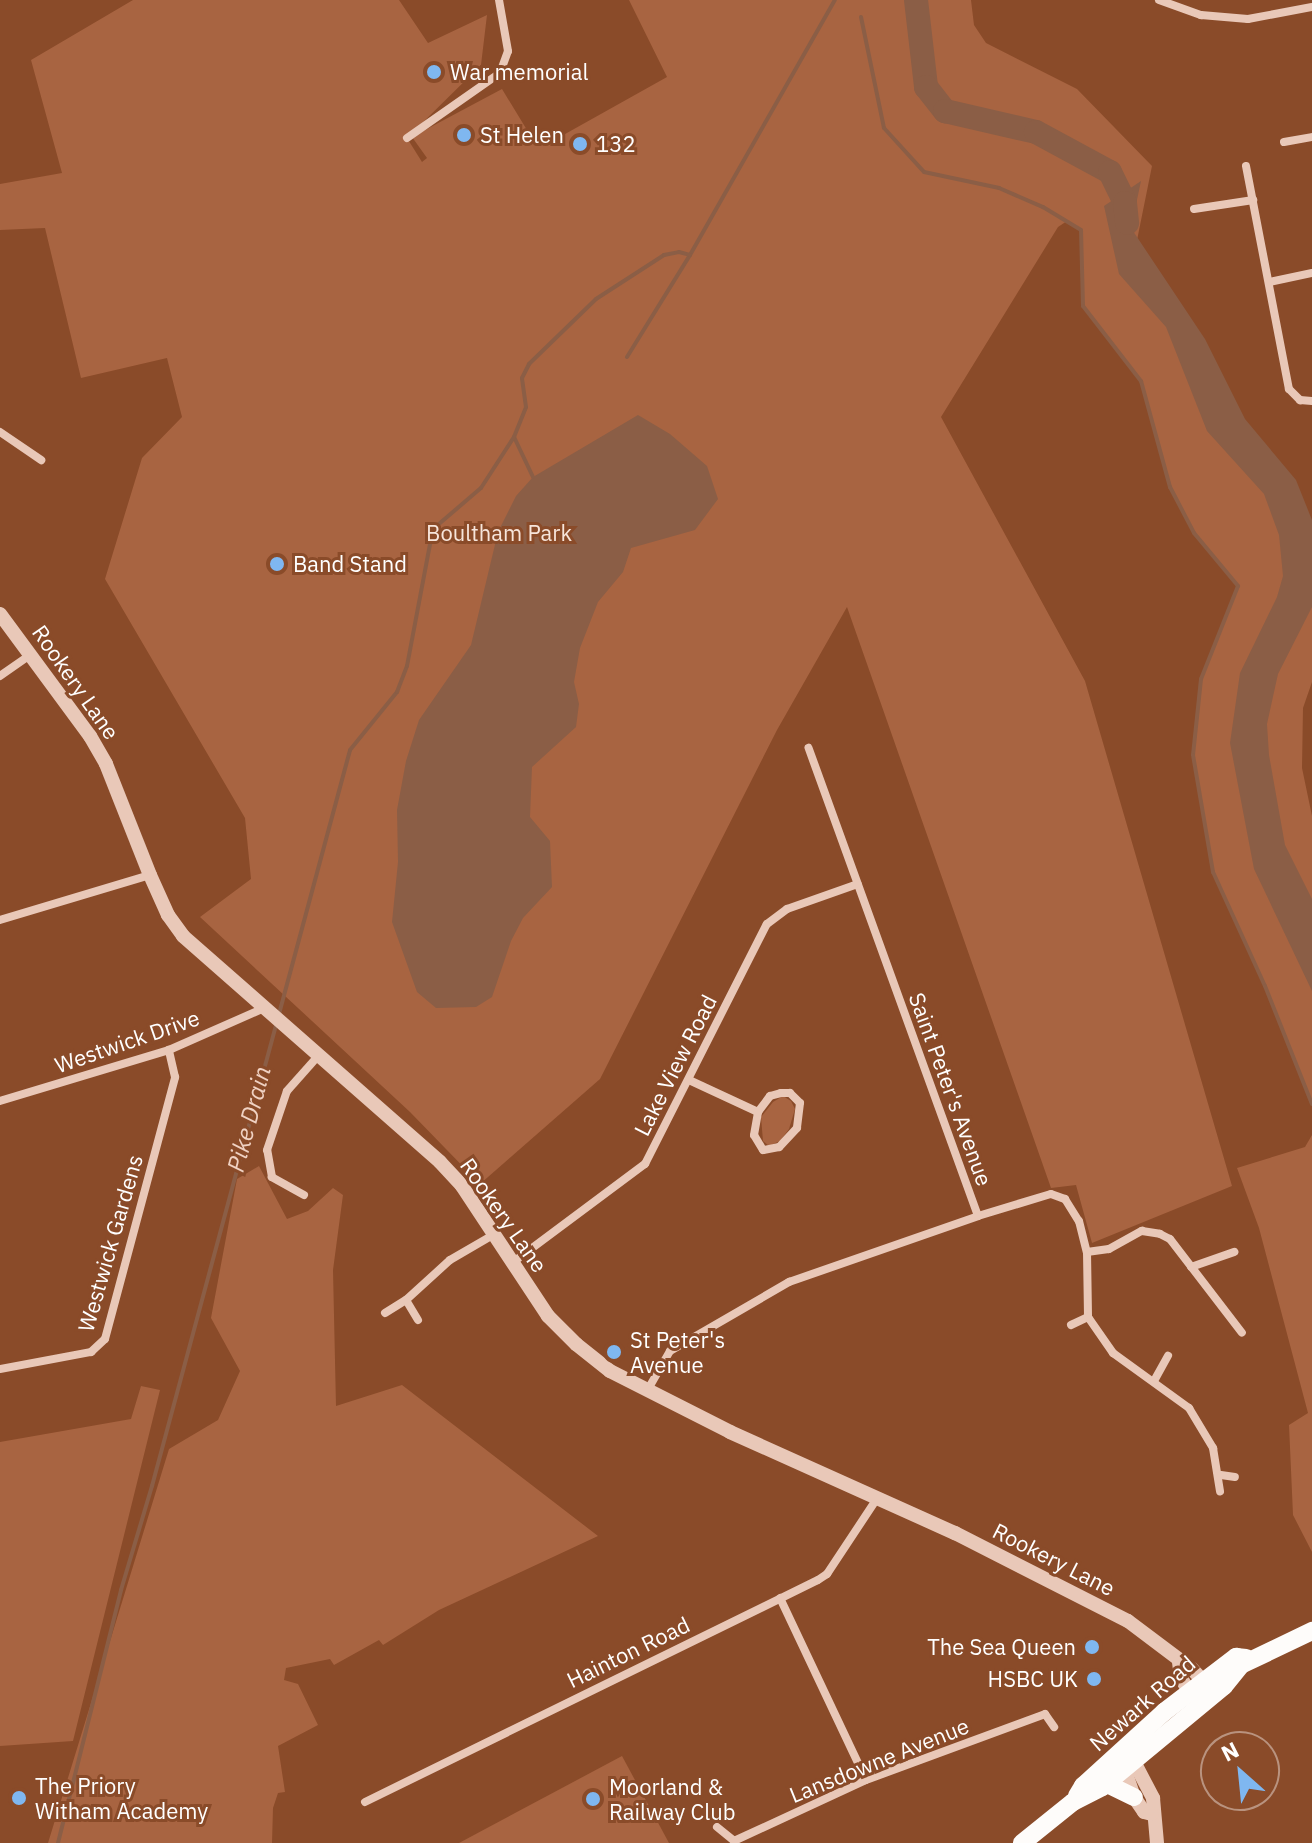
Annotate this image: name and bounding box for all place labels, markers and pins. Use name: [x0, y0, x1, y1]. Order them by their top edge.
place label: War memorial: [450, 59, 589, 85]
marker: War memorial: [425, 63, 443, 81]
place label: St Helen: [480, 122, 564, 148]
marker: St Helen: [455, 126, 473, 144]
place label: 132: [596, 131, 636, 157]
marker: 132: [571, 135, 589, 153]
place label: Band Stand: [293, 551, 407, 577]
marker: Band Stand: [268, 555, 286, 573]
place label: St Peter's Avenue: [630, 1326, 725, 1378]
marker: St Peter's Avenue: [605, 1343, 623, 1361]
place label: The Sea Queen: [927, 1634, 1076, 1660]
marker: The Sea Queen: [1083, 1638, 1101, 1656]
place label: HSBC UK: [988, 1666, 1078, 1692]
marker: HSBC UK: [1085, 1670, 1103, 1688]
place label: The Priory Witham Academy: [35, 1772, 208, 1824]
place label: Moorland & Railway Club: [609, 1773, 735, 1824]
marker: The Priory Witham Academy: [10, 1789, 28, 1807]
marker: Moorland & Railway Club: [584, 1790, 602, 1808]

